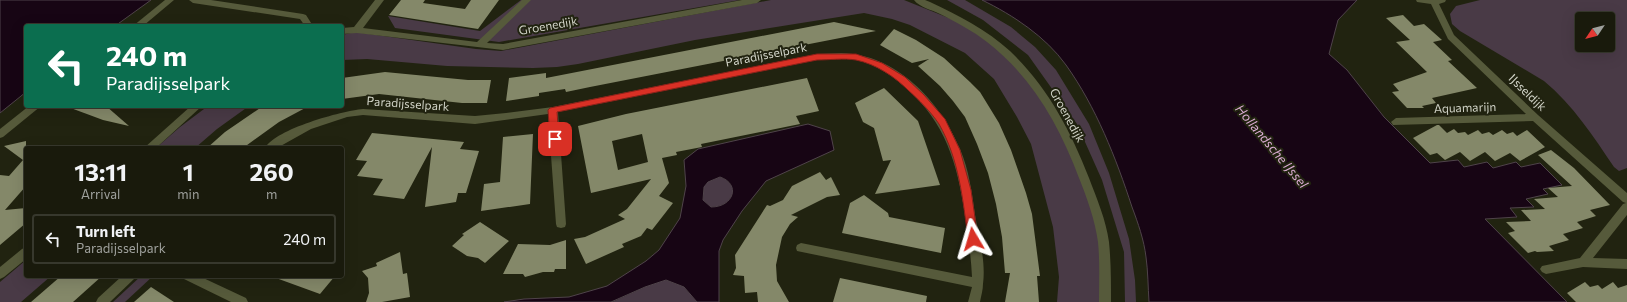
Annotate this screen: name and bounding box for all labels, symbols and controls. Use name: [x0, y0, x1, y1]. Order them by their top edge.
north arrow: [1575, 12, 1615, 52]
map controls: [1575, 12, 1615, 52]
street label: Groenedijk: [517, 13, 579, 37]
text: 240 m: [106, 38, 187, 72]
street label: Paradijsselpark: [724, 39, 808, 69]
icon: left: [40, 40, 92, 92]
street label: IJsseldijk: [1506, 71, 1550, 114]
text: Paradijsselpark: [106, 72, 230, 94]
street label: Groenedijk: [1047, 86, 1089, 145]
street label: Paradijsselpark: [366, 93, 450, 113]
street label: Aquamarijn: [1433, 99, 1497, 115]
water label: Hollandsche IJssel: [1232, 101, 1312, 192]
pin: [538, 122, 572, 156]
icon: arrive: [544, 128, 566, 150]
text: 13:11: [74, 157, 127, 186]
text: 1: [183, 157, 194, 186]
text: 260: [250, 157, 294, 186]
text: Arrival: [81, 186, 120, 202]
text: min: [177, 186, 199, 202]
text: m: [266, 186, 277, 202]
position arrow: [952, 218, 994, 260]
text: Turn left: [76, 222, 135, 240]
icon: left: [42, 228, 64, 250]
text: 240 m: [283, 230, 326, 248]
text: Paradijsselpark: [76, 240, 166, 256]

